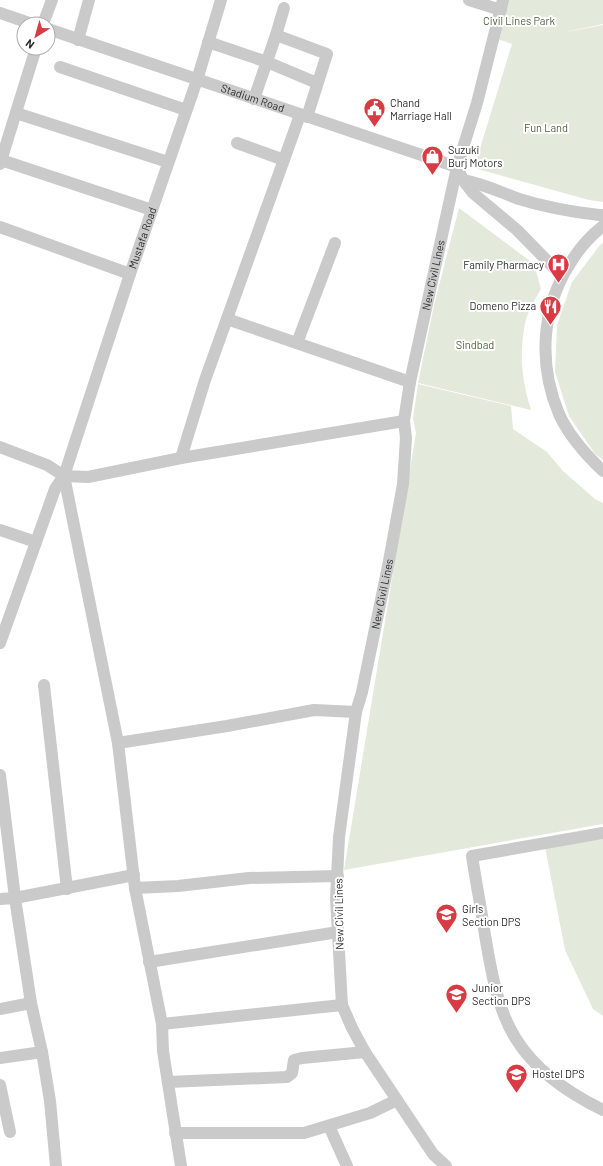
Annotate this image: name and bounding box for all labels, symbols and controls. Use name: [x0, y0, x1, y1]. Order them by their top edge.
park label: Civil Lines Park: [483, 14, 555, 27]
north arrow: [16, 16, 56, 56]
text: N: [23, 37, 37, 52]
street label: Stadium Road: [219, 81, 286, 114]
public building icon: Chand Marriage Hall: [361, 96, 387, 129]
place label: Chand Marriage Hall: [390, 96, 452, 122]
park label: Fun Land: [524, 121, 568, 134]
shop icon: Suzuki Burj Motors: [420, 143, 446, 176]
place label: Suzuki Burj Motors: [448, 143, 502, 169]
street label: Mustafa Road: [125, 205, 159, 270]
street label: New Civil Lines: [419, 239, 447, 311]
hospital icon: Family Pharmacy: [546, 252, 572, 285]
place label: Family Pharmacy: [463, 258, 544, 271]
restaurant icon: Domeno Pizza: [538, 293, 564, 326]
place label: Domeno Pizza: [470, 299, 536, 312]
park label: Sindbad: [456, 338, 494, 351]
street label: New Civil Lines: [368, 558, 395, 630]
street label: New Civil Lines: [331, 878, 346, 950]
school or university icon: Girls Section DPS: [433, 902, 459, 935]
place label: Girls Section DPS: [462, 902, 521, 928]
school or university icon: Junior Section DPS: [443, 981, 469, 1014]
place label: Junior Section DPS: [472, 981, 531, 1007]
school or university icon: Hostel DPS: [503, 1061, 529, 1094]
place label: Hostel DPS: [532, 1067, 585, 1080]

